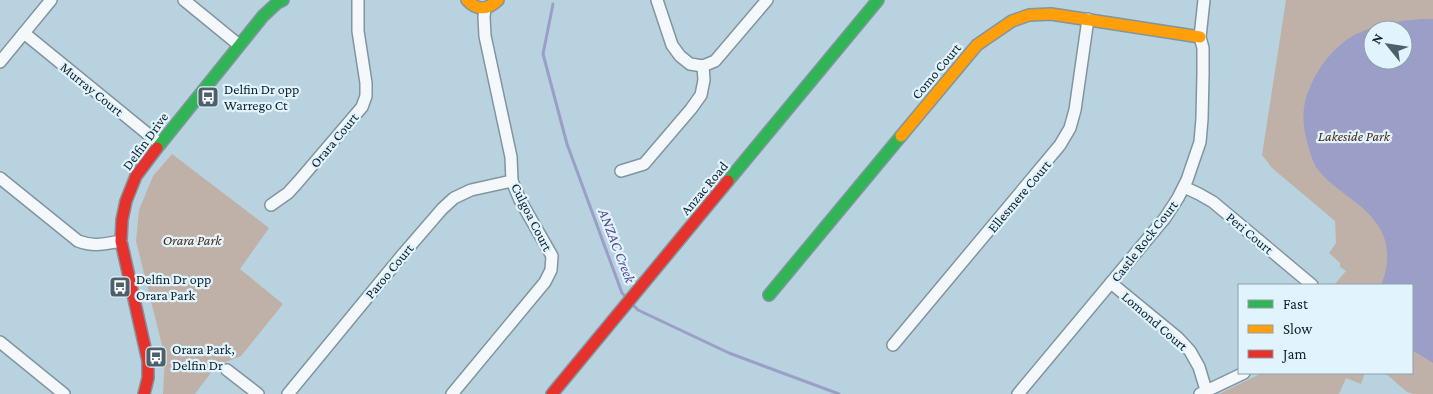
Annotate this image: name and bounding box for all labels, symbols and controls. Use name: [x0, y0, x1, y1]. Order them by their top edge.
north arrow: [1363, 20, 1413, 70]
text: N: [1367, 30, 1386, 47]
street label: Como Court: [908, 39, 964, 102]
street label: Murray Court: [57, 59, 127, 119]
place label: Delfin Dr opp Warrego Ct: [224, 81, 299, 113]
bus stop icon: Delfin Dr opp Warrego Ct: [196, 85, 220, 109]
street label: Delfin Drive: [119, 109, 171, 173]
street label: Orara Court: [306, 109, 362, 171]
park label: Lakeside Park: [1318, 128, 1391, 144]
street label: Ellesmere Court: [984, 156, 1054, 235]
street label: Anzac Road: [677, 158, 731, 218]
street label: Culgoa Court: [508, 180, 556, 254]
street label: Castle Rock Court: [1107, 197, 1181, 285]
water label: ANZAC Creek: [595, 206, 639, 287]
street label: Peri Court: [1223, 209, 1277, 257]
park label: Orara Park: [163, 232, 222, 248]
street label: Paroo Court: [361, 240, 417, 302]
place label: Delfin Dr opp Orara Park: [136, 271, 211, 303]
bus stop icon: Delfin Dr opp Orara Park: [108, 275, 132, 299]
legend: [1238, 284, 1413, 374]
street label: Lomond Court: [1119, 288, 1191, 354]
text: Fast: [1283, 296, 1309, 312]
text: Slow: [1283, 321, 1313, 337]
place label: Orara Park, Delfin Dr: [172, 341, 235, 373]
bus stop icon: Orara Park, Delfin Dr: [144, 345, 168, 369]
text: Jam: [1281, 346, 1306, 363]

